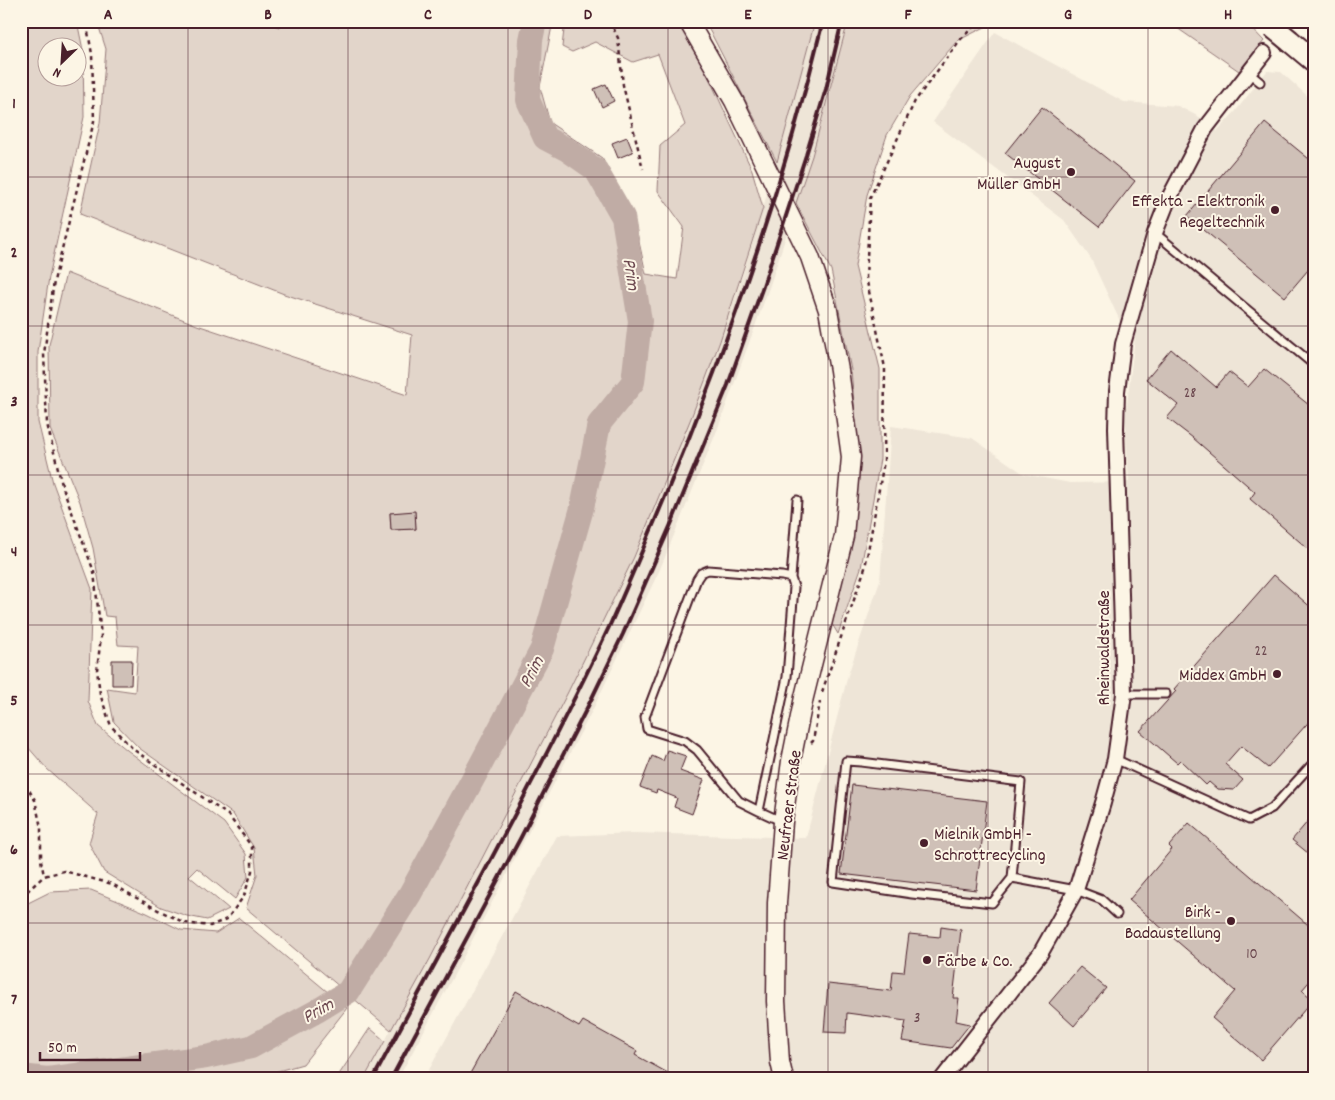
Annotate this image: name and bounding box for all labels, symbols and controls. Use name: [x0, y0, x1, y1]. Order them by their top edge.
text: A: [104, 4, 113, 27]
text: B: [264, 4, 272, 27]
text: C: [424, 4, 432, 27]
text: D: [584, 4, 593, 27]
text: E: [744, 4, 752, 27]
text: F: [904, 4, 912, 27]
text: G: [1064, 4, 1072, 27]
text: H: [1224, 4, 1232, 27]
north arrow: [38, 38, 88, 88]
text: N: [50, 61, 65, 82]
text: 1: [12, 93, 16, 116]
place label: August Müller GmbH: [977, 152, 1061, 198]
marker: August Müller GmbH: [1065, 166, 1077, 178]
place label: Effekta - Elektronik Regeltechnik: [1132, 190, 1265, 236]
marker: Effekta - Elektronik Regeltechnik: [1269, 204, 1281, 216]
text: 2: [11, 242, 18, 265]
water label: Prim: [614, 257, 646, 293]
house number: 28: [1184, 383, 1196, 405]
text: 3: [10, 391, 18, 414]
text: 4: [11, 541, 17, 564]
street label: Rheinwaldstraße: [1093, 590, 1118, 706]
house number: 22: [1254, 641, 1268, 663]
water label: Prim: [514, 651, 553, 693]
place label: Middex GmbH: [1179, 664, 1267, 689]
marker: Middex GmbH: [1271, 668, 1283, 680]
text: 5: [10, 690, 18, 713]
street label: Neufraer Straße: [771, 749, 810, 862]
place label: Mielnik GmbH - Schrottrecycling: [934, 823, 1046, 869]
marker: Mielnik GmbH - Schrottrecycling: [918, 837, 930, 849]
text: 6: [10, 839, 18, 862]
place label: Birk - Badaustellung: [1125, 901, 1221, 947]
marker: Birk - Badaustellung: [1225, 915, 1237, 927]
house number: 10: [1246, 944, 1258, 966]
place label: Färbe & Co.: [937, 950, 1012, 975]
marker: Färbe & Co.: [921, 954, 933, 966]
text: 7: [11, 989, 17, 1012]
water label: Prim: [298, 992, 340, 1032]
house number: 3: [914, 1008, 920, 1030]
scale bar: [40, 1030, 140, 1062]
text: 50 m: [48, 1038, 77, 1060]

